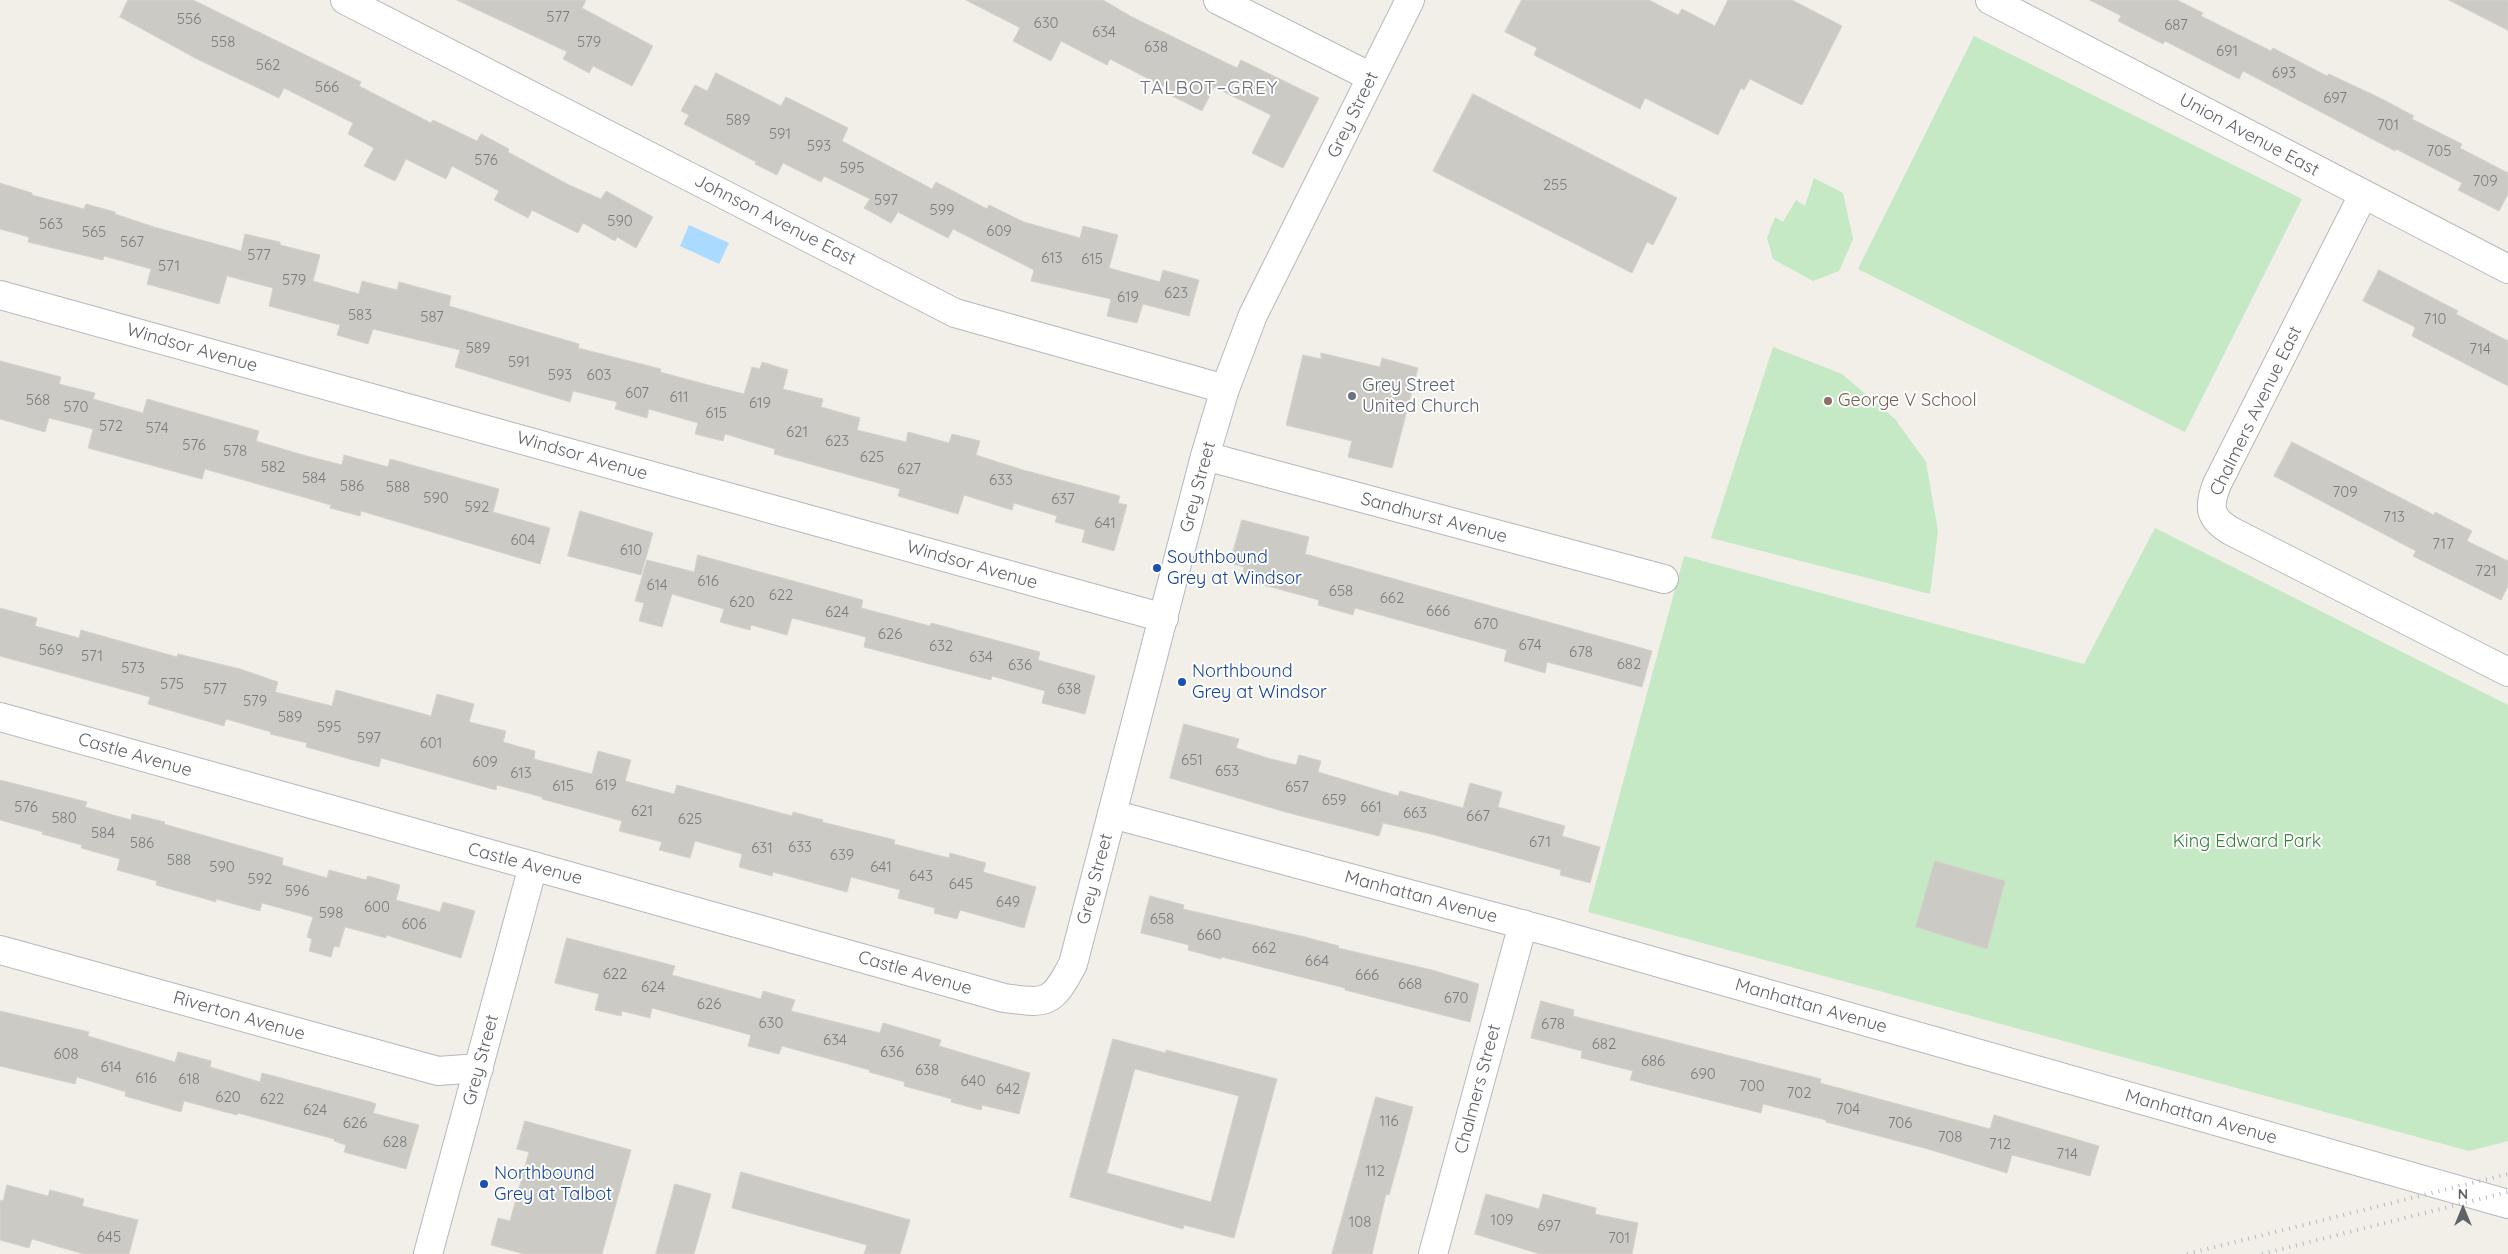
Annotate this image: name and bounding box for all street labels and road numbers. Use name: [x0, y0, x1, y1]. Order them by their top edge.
street label: Grey Street: [1323, 68, 1383, 162]
street label: Union Avenue East: [2175, 89, 2323, 181]
street label: Johnson Avenue East: [691, 170, 859, 270]
street label: Windsor Avenue: [124, 319, 260, 377]
street label: Chalmers Avenue East: [2206, 323, 2306, 499]
street label: Windsor Avenue: [514, 427, 650, 485]
street label: Grey Street: [1175, 439, 1221, 535]
street label: Sandhurst Avenue: [1358, 488, 1510, 548]
street label: Windsor Avenue: [904, 536, 1040, 594]
street label: Castle Avenue: [75, 728, 195, 782]
street label: Grey Street: [1072, 831, 1118, 927]
street label: Castle Avenue: [465, 838, 585, 890]
street label: Manhattan Avenue: [1342, 866, 1500, 928]
street label: Castle Avenue: [855, 946, 975, 1000]
street label: Manhattan Avenue: [1732, 974, 1890, 1038]
street label: Riverton Avenue: [171, 987, 307, 1045]
street label: Grey Street: [458, 1012, 504, 1108]
street label: Chalmers Street: [1450, 1022, 1506, 1156]
street label: Manhattan Avenue: [2122, 1085, 2280, 1149]

